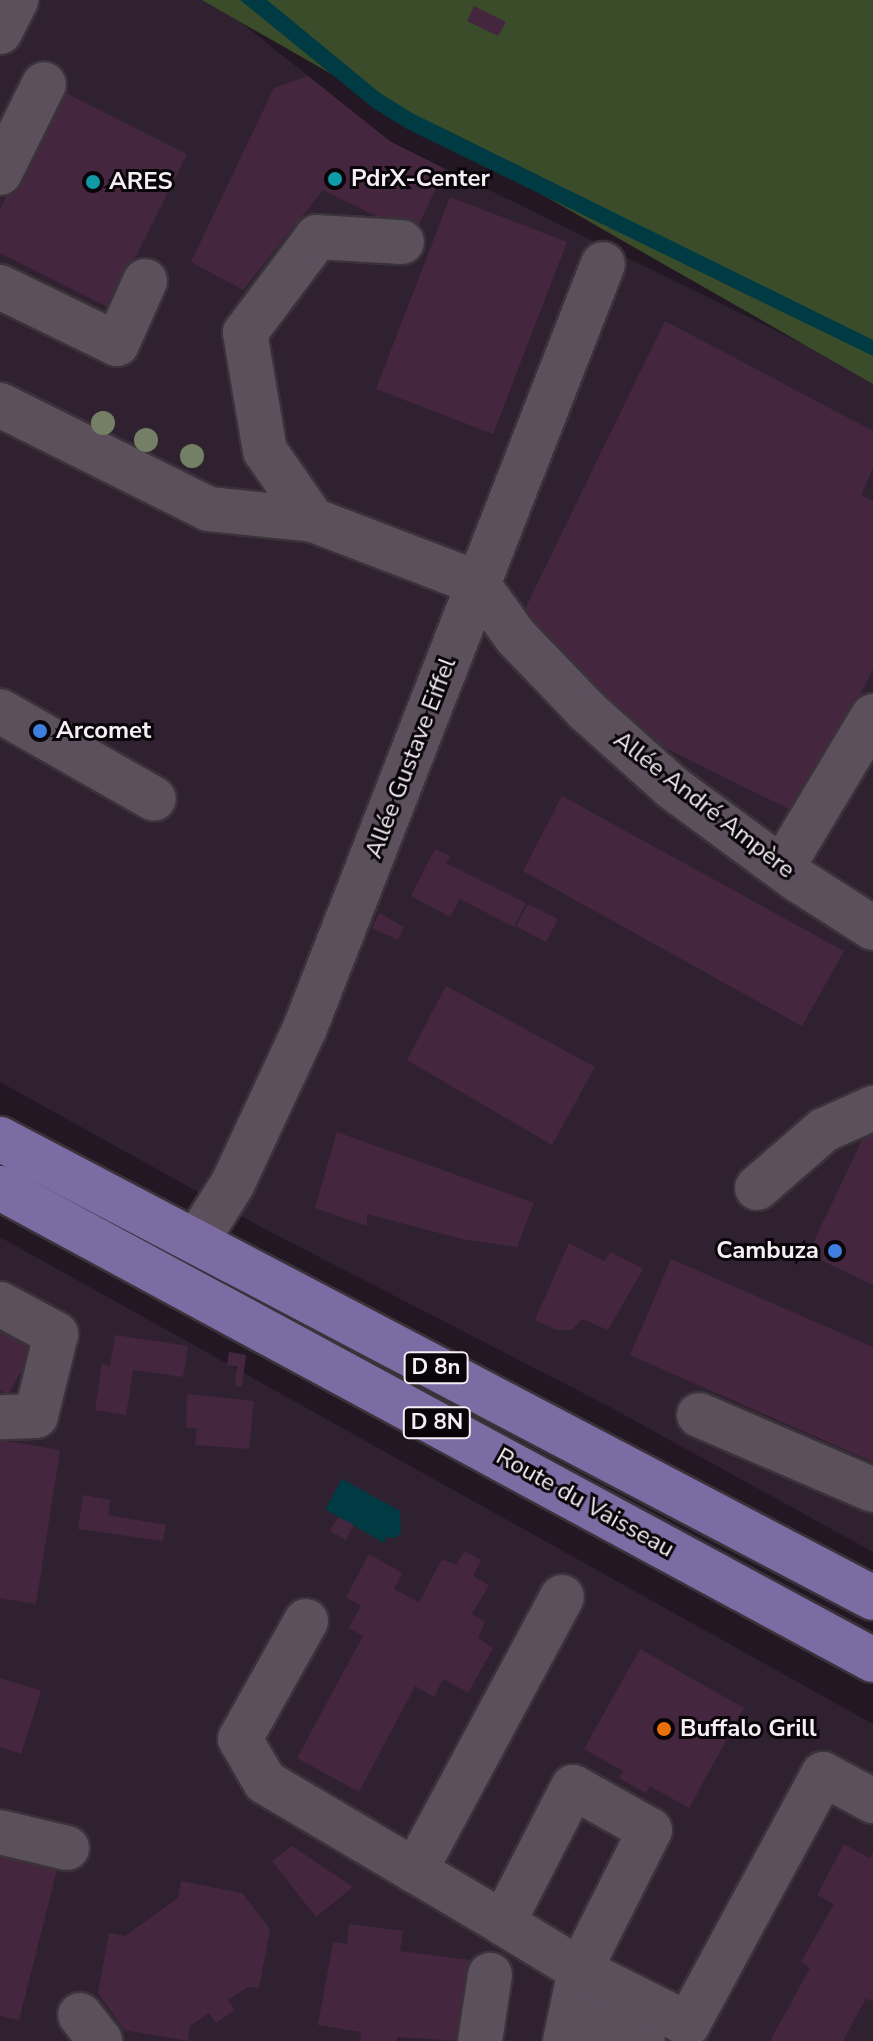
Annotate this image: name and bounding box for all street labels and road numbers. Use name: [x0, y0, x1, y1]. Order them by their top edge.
street label: Allée Gustave Eiffel: [359, 654, 463, 862]
street label: Allée André Ampère: [608, 725, 800, 885]
road number: D 8n: [402, 1350, 470, 1386]
road number: D 8N: [401, 1405, 473, 1441]
street label: Route du Vaisseau: [491, 1442, 679, 1564]

